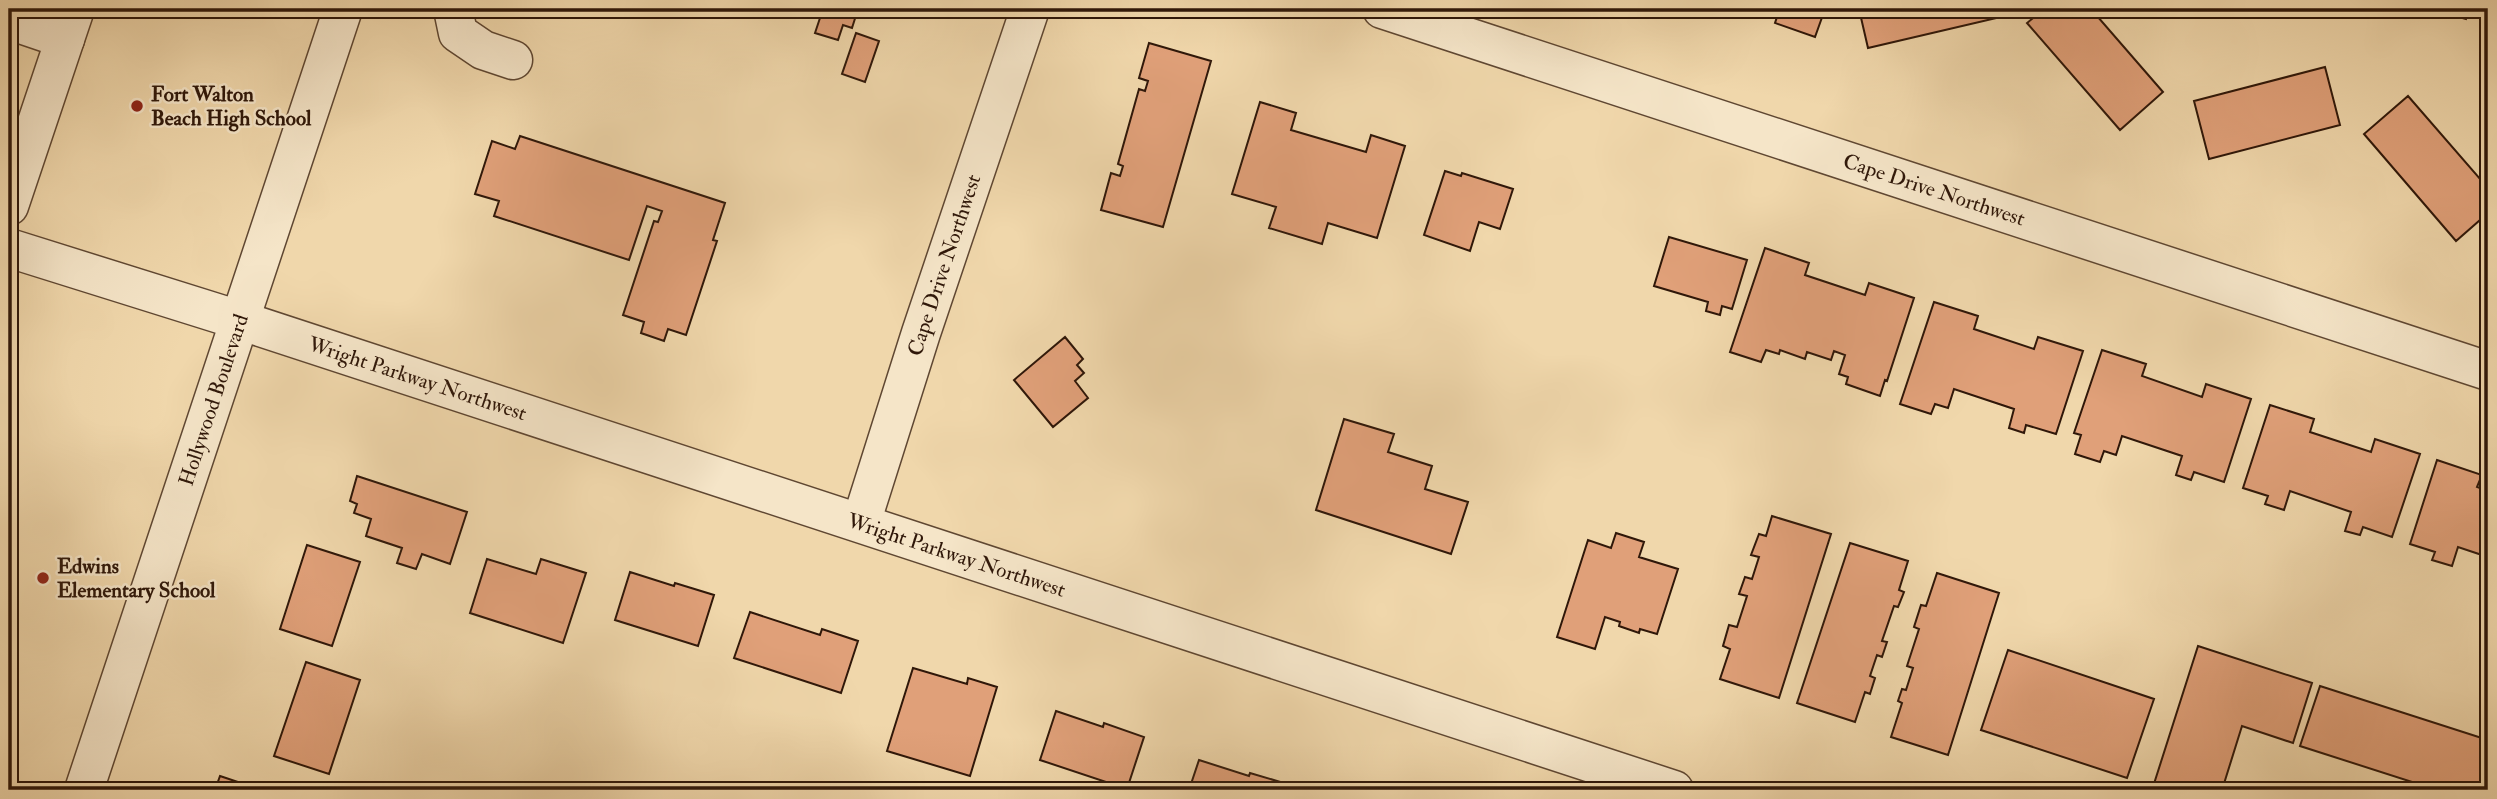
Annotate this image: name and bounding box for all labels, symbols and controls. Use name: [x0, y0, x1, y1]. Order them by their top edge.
place label: Fort Walton Beach High School: [151, 81, 312, 132]
marker: Fort Walton Beach High School: [129, 98, 145, 114]
street label: Cape Drive Northwest: [1840, 148, 2029, 233]
street label: Cape Drive Northwest: [902, 171, 987, 359]
street label: Hollywood Boulevard: [173, 310, 255, 489]
street label: Wright Parkway Northwest: [304, 330, 530, 427]
street label: Wright Parkway Northwest: [843, 507, 1069, 604]
place label: Edwins Elementary School: [57, 553, 216, 604]
marker: Edwins Elementary School: [35, 570, 51, 586]

